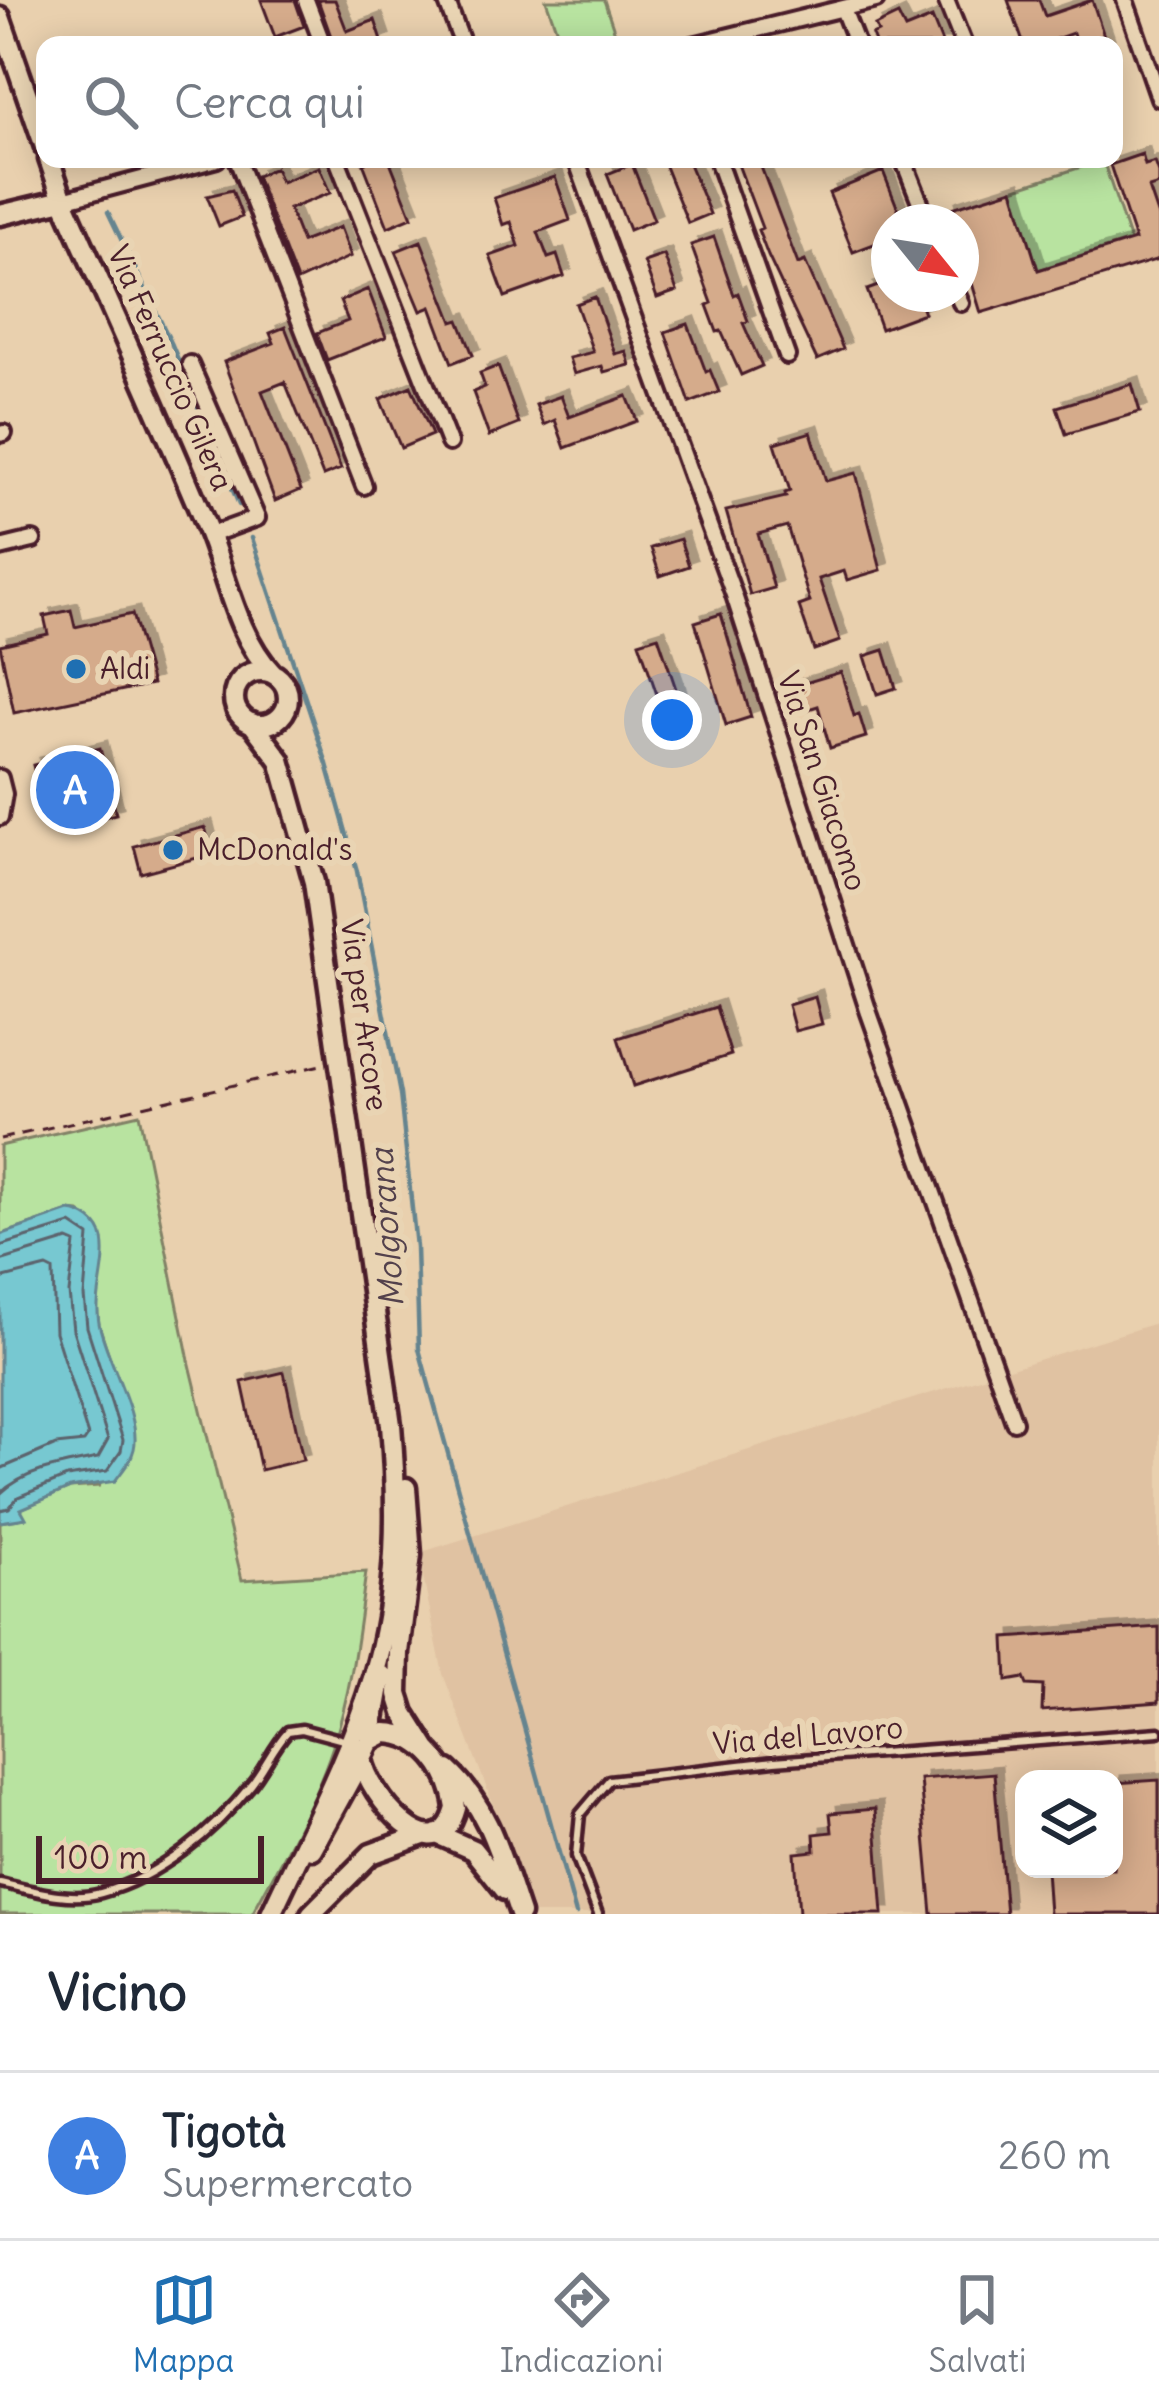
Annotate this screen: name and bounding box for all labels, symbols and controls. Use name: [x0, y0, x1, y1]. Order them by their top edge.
search box: [36, 36, 1123, 168]
icon: search: [78, 69, 144, 135]
text: Cerca qui: [174, 74, 365, 130]
north arrow: [871, 204, 979, 312]
street label: Via Ferruccio Gilera: [100, 239, 242, 496]
place label: Aldi: [100, 649, 150, 687]
marker: Aldi: [63, 656, 89, 682]
street label: Via San Giacomo: [770, 666, 876, 895]
your location: [642, 690, 702, 750]
pin: A: [36, 745, 114, 835]
place label: McDonald's: [197, 830, 352, 868]
marker: McDonald's: [160, 837, 186, 863]
street label: Via per Arcore: [333, 917, 397, 1113]
water label: Molgorana: [359, 1145, 413, 1309]
street label: Via del Lavoro: [711, 1708, 905, 1762]
map controls: [1015, 1770, 1123, 1878]
button: layers: [1015, 1770, 1123, 1878]
scale bar: [36, 1830, 264, 1883]
text: 100 m: [54, 1836, 147, 1878]
text: Vicino: [48, 1960, 187, 2024]
text: Tigotà: [162, 2103, 287, 2159]
text: A: [74, 2131, 100, 2180]
text: 260 m: [998, 2131, 1111, 2180]
text: Supermercato: [162, 2159, 413, 2208]
tab: Mappa: [133, 2267, 234, 2381]
tab: Indicazioni: [500, 2267, 663, 2381]
tab: Salvati: [929, 2267, 1026, 2381]

